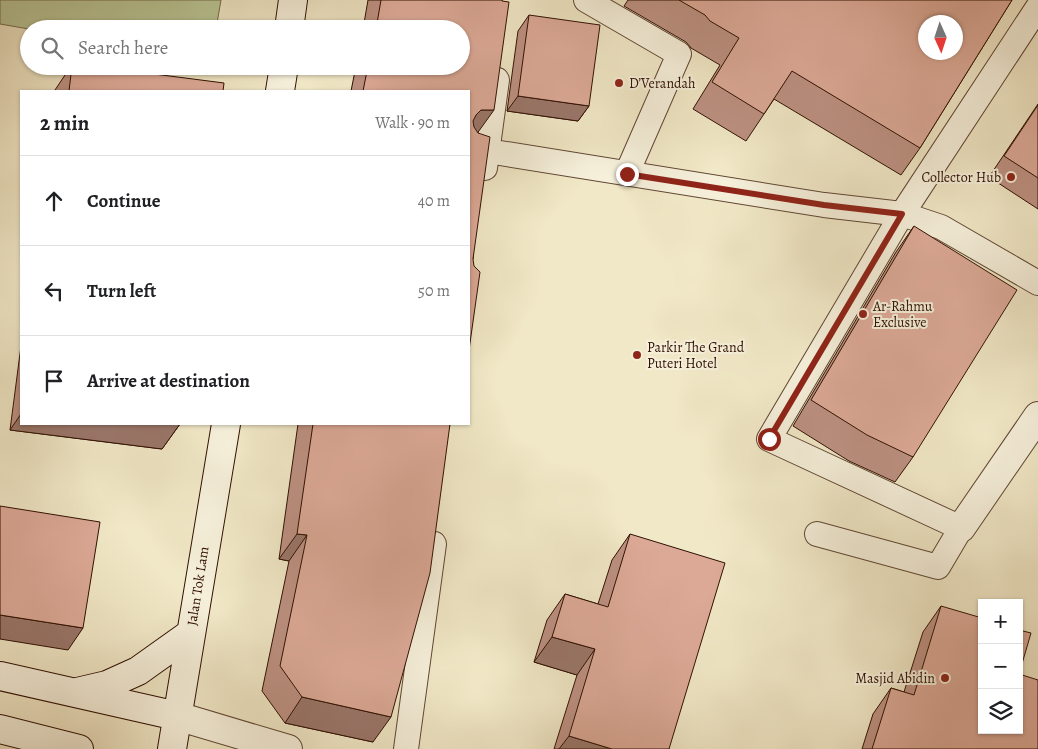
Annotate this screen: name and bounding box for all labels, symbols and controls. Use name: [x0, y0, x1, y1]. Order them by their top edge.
north arrow: [918, 15, 963, 60]
search box: [20, 20, 470, 75]
icon: search: [38, 34, 66, 62]
text: Search here: [78, 35, 168, 61]
place label: D’Verandah: [629, 74, 696, 93]
marker: D’Verandah: [613, 77, 625, 89]
text: 2 min: [40, 109, 89, 137]
text: Walk · 90 m: [375, 112, 450, 134]
route end: [616, 163, 639, 186]
place label: Collector Hub: [922, 168, 1001, 187]
marker: Collector Hub: [1005, 171, 1017, 183]
icon: ahead: [40, 187, 68, 215]
text: Continue: [87, 188, 161, 214]
text: 40 m: [418, 190, 450, 212]
icon: left: [40, 277, 68, 305]
text: Turn left: [87, 278, 156, 304]
text: 50 m: [418, 280, 450, 302]
place label: Ar-Rahmu Exclusive: [872, 297, 933, 332]
marker: Ar-Rahmu Exclusive: [857, 308, 869, 320]
place label: Parkir The Grand Puteri Hotel: [647, 338, 745, 373]
marker: Parkir The Grand Puteri Hotel: [631, 349, 643, 361]
icon: arrive: [40, 367, 68, 395]
text: Arrive at destination: [87, 368, 250, 394]
route start: [758, 428, 781, 451]
street label: Jalan Tok Lam: [182, 545, 214, 627]
map controls: [978, 599, 1023, 734]
button: +: [978, 599, 1023, 644]
button: −: [978, 644, 1023, 689]
place label: Masjid Abidin: [855, 669, 935, 688]
marker: Masjid Abidin: [939, 672, 951, 684]
button: layers: [978, 689, 1023, 734]

